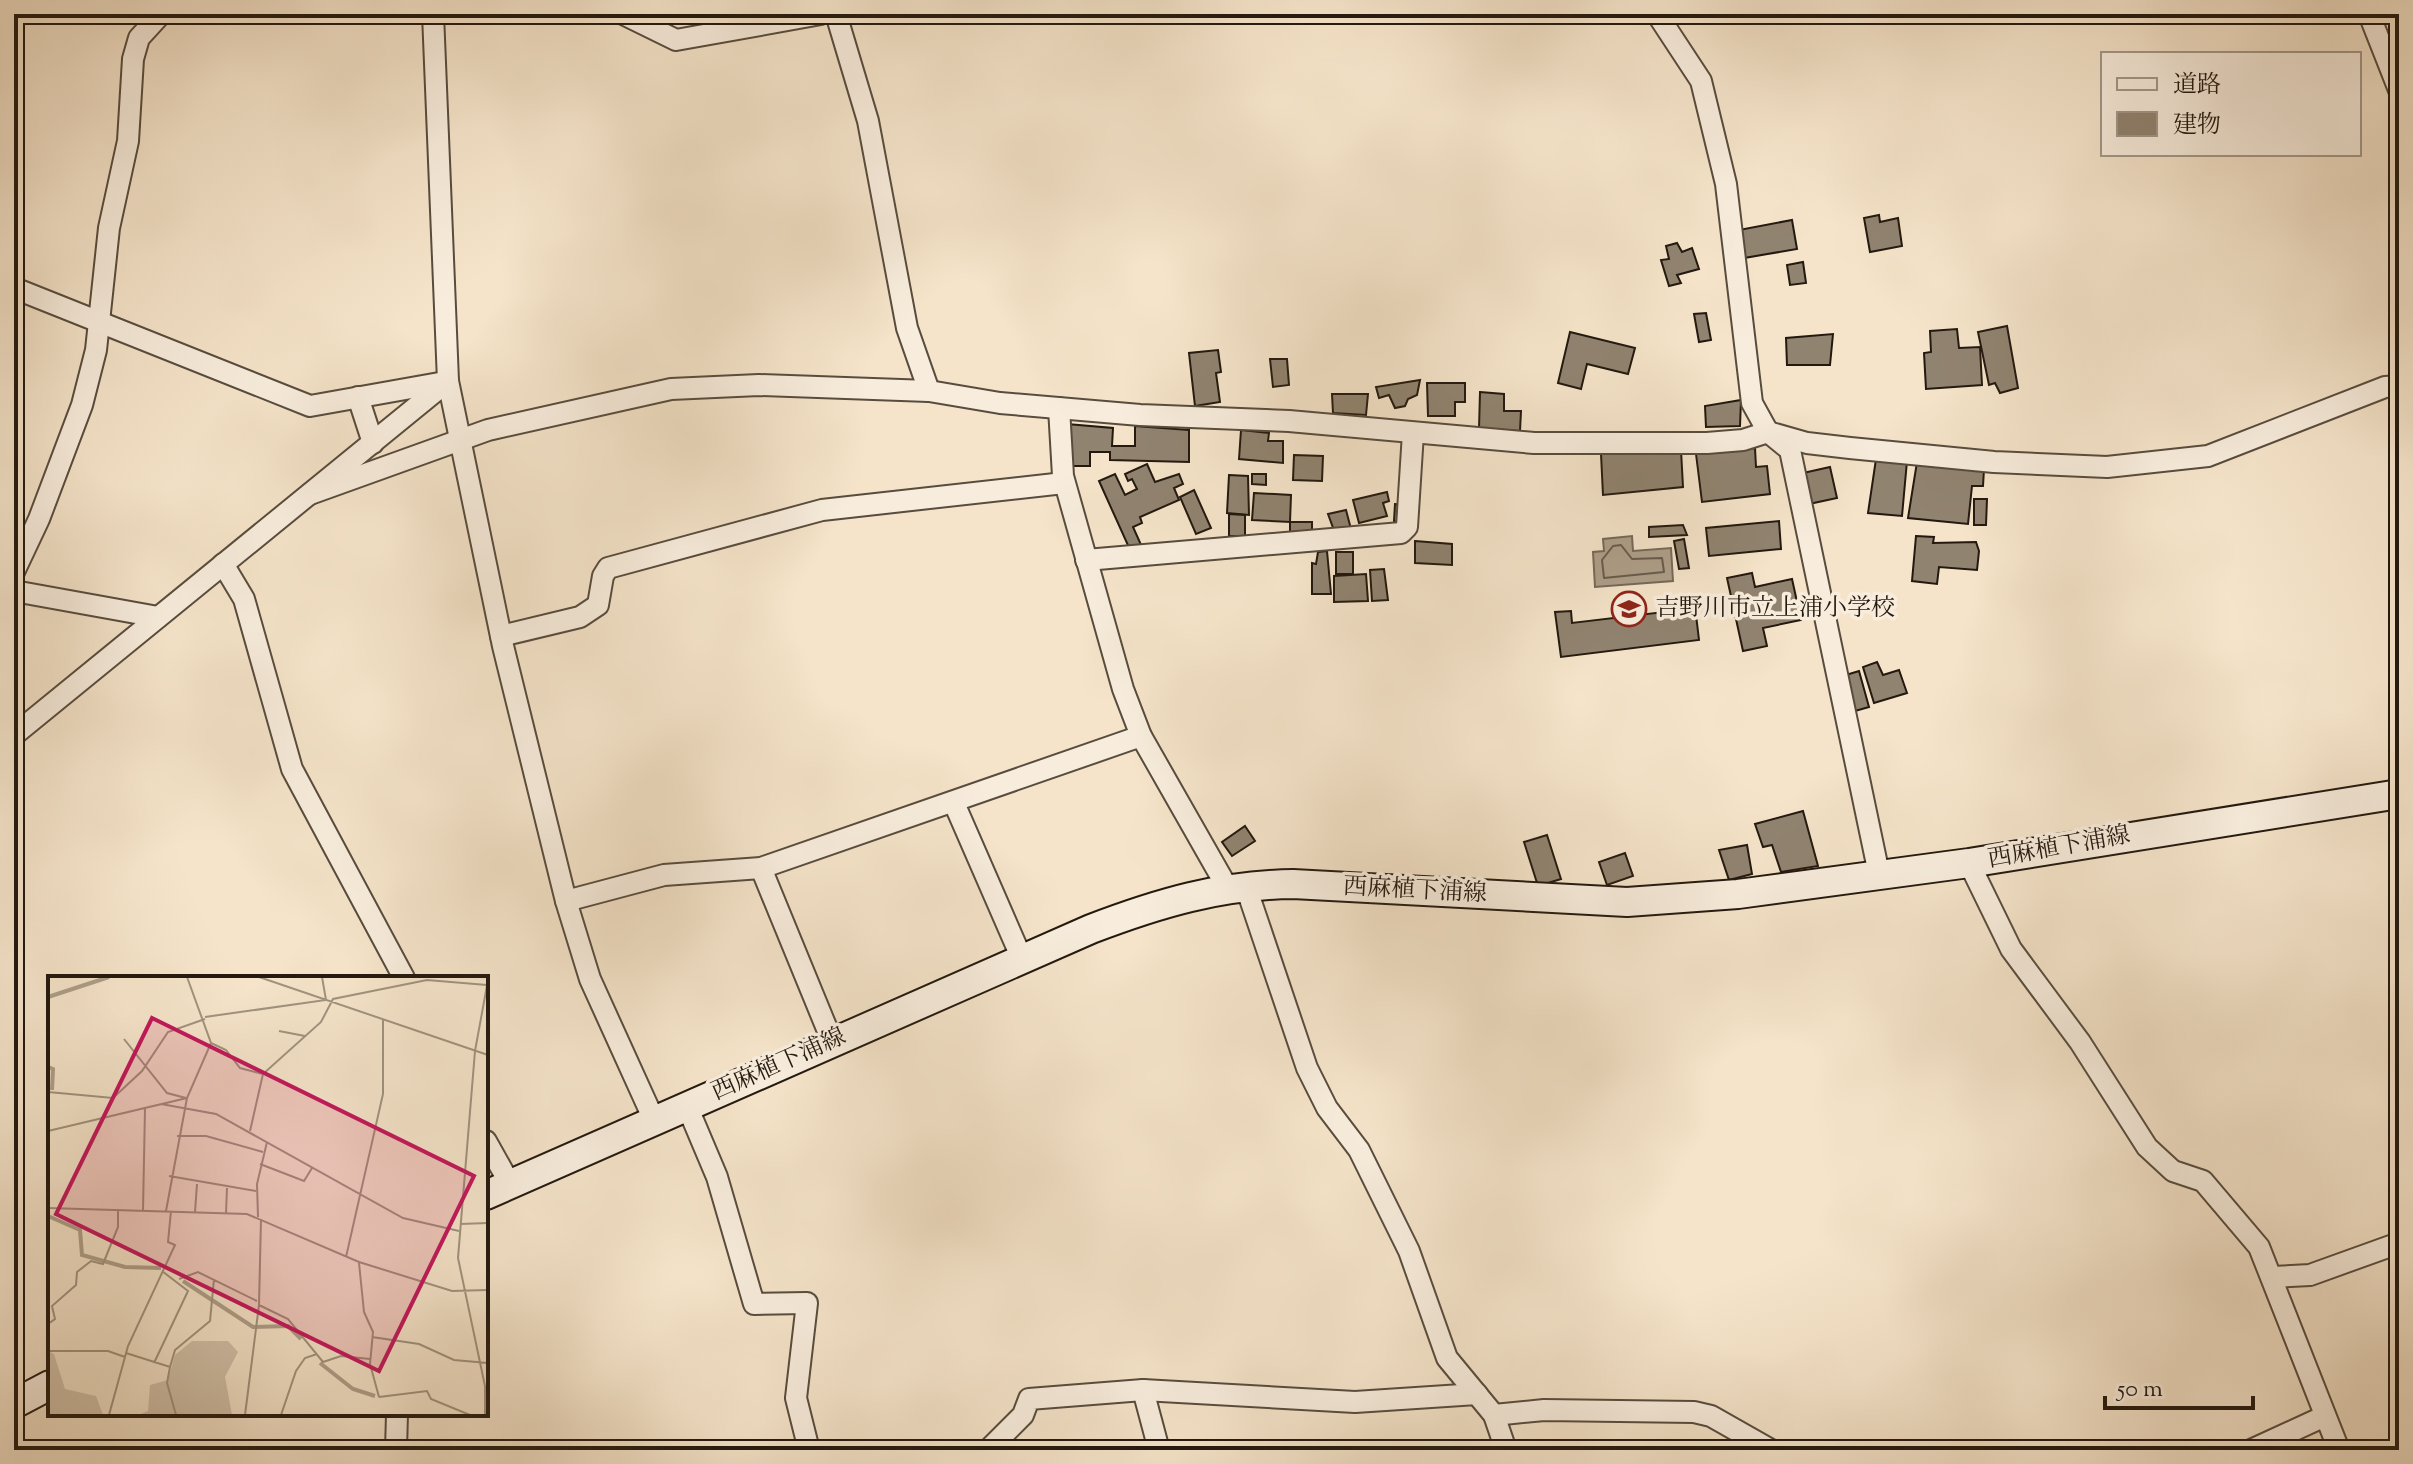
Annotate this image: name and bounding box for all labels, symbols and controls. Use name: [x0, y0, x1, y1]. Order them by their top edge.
legend: [2101, 52, 2361, 156]
text: 道路: [2173, 69, 2221, 103]
text: 建物: [2173, 109, 2221, 143]
school or university icon: 吉野川市立上浦小学校: [1610, 590, 1648, 628]
place label: 吉野川市立上浦小学校: [1655, 592, 1895, 626]
street label: 西麻植下浦線: [1985, 819, 2133, 877]
street label: 西麻植下浦線: [1342, 870, 1488, 912]
inset map: [48, 976, 488, 1416]
street label: 西麻植下浦線: [706, 1020, 852, 1110]
scale bar: [2105, 1360, 2253, 1410]
text: 50 m: [2115, 1373, 2163, 1407]

